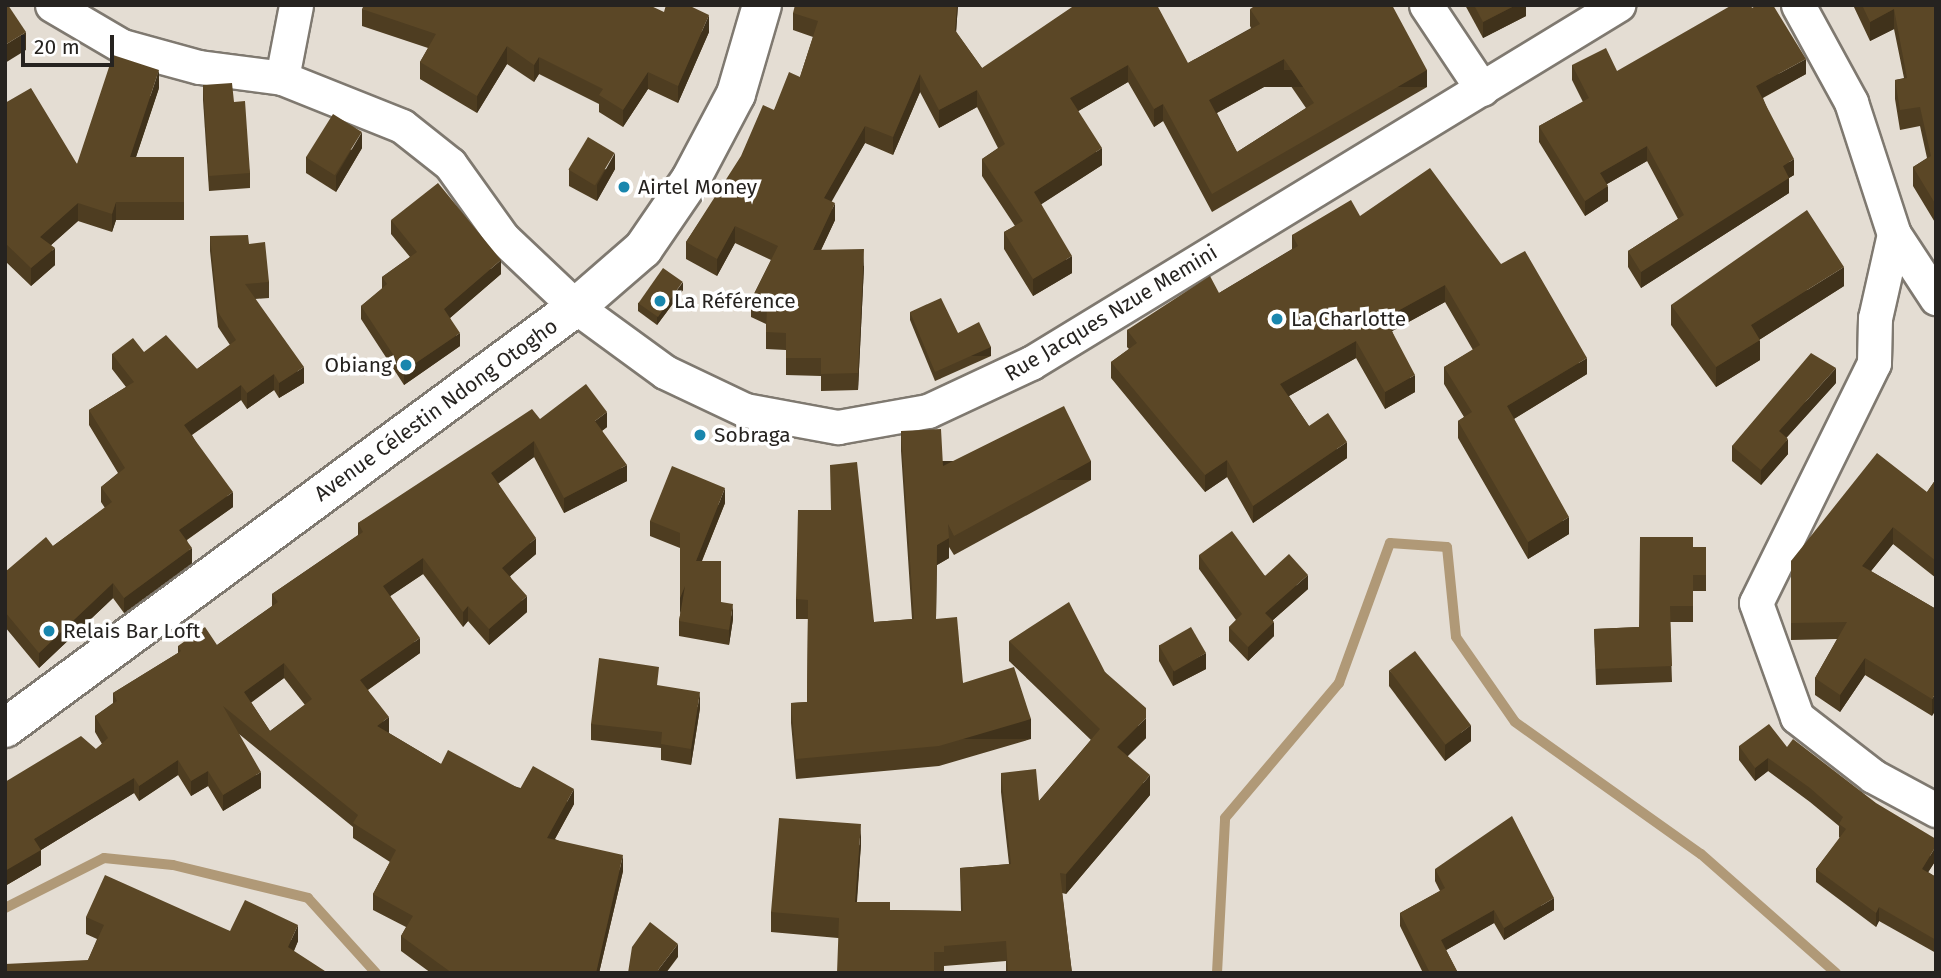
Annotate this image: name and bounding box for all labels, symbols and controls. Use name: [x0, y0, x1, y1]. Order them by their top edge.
scale bar: [24, 21, 117, 65]
text: 20 m: [34, 34, 80, 60]
place label: Airtel Money: [638, 174, 757, 200]
marker: Airtel Money: [616, 179, 632, 195]
street label: Rue Jacques Nzue Memini: [1000, 240, 1222, 386]
place label: La Référence: [674, 288, 796, 314]
marker: La Référence: [652, 293, 668, 309]
place label: La Charlotte: [1291, 306, 1406, 332]
marker: La Charlotte: [1269, 311, 1285, 327]
street label: Avenue Célestin Ndong Otogho: [310, 313, 562, 507]
place label: Obiang: [324, 352, 392, 378]
marker: Obiang: [398, 357, 414, 373]
place label: Sobraga: [714, 422, 791, 448]
marker: Sobraga: [692, 427, 708, 443]
place label: Relais Bar Loft: [63, 618, 200, 644]
marker: Relais Bar Loft: [41, 623, 57, 639]

